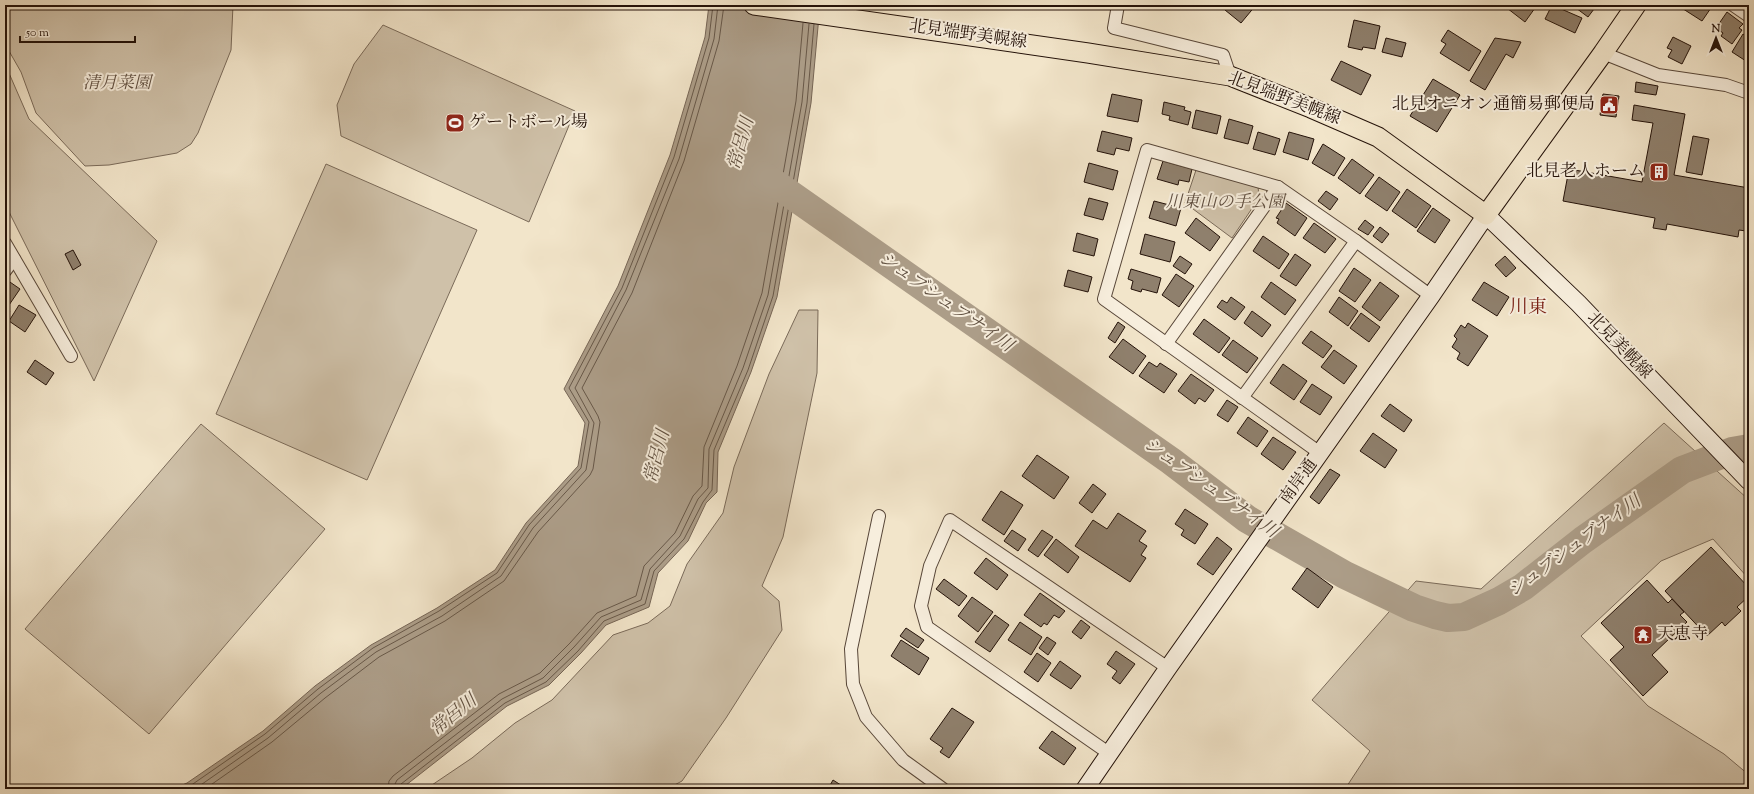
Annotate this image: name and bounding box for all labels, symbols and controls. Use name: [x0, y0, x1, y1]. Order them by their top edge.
street label: 北見端野美幌線: [907, 15, 1029, 55]
scale bar: [20, 18, 135, 44]
north arrow: [1696, 18, 1736, 58]
text: N: [1711, 21, 1721, 37]
text: 50 m: [25, 24, 49, 42]
street label: 北見端野美幌線: [1224, 66, 1344, 132]
park label: 清月菜園: [83, 72, 154, 96]
place label: 北見オニオン通簡易郵便局: [1392, 93, 1595, 117]
public building icon: 北見オニオン通簡易郵便局: [1598, 94, 1620, 116]
place label: ゲートボール場: [469, 111, 588, 135]
sports icon: ゲートボール場: [444, 112, 466, 134]
water label: 常呂川: [722, 113, 762, 174]
place label: 北見老人ホーム: [1526, 160, 1645, 184]
building icon: 北見老人ホーム: [1648, 161, 1670, 183]
park label: 川東山の手公園: [1166, 191, 1287, 215]
water label: シュブシュブナイ川: [872, 247, 1019, 360]
district label: 川東: [1509, 295, 1547, 322]
street label: 北見美幌線: [1581, 307, 1657, 385]
water label: 常呂川: [638, 426, 678, 486]
water label: シュブシュブナイ川: [1137, 433, 1284, 546]
street label: 南岸通: [1274, 454, 1324, 510]
water label: シュブシュブナイ川: [1503, 488, 1649, 604]
place label: 天恵寺: [1657, 623, 1708, 647]
temple icon: 天恵寺: [1632, 624, 1654, 646]
water label: 常呂川: [425, 688, 485, 743]

